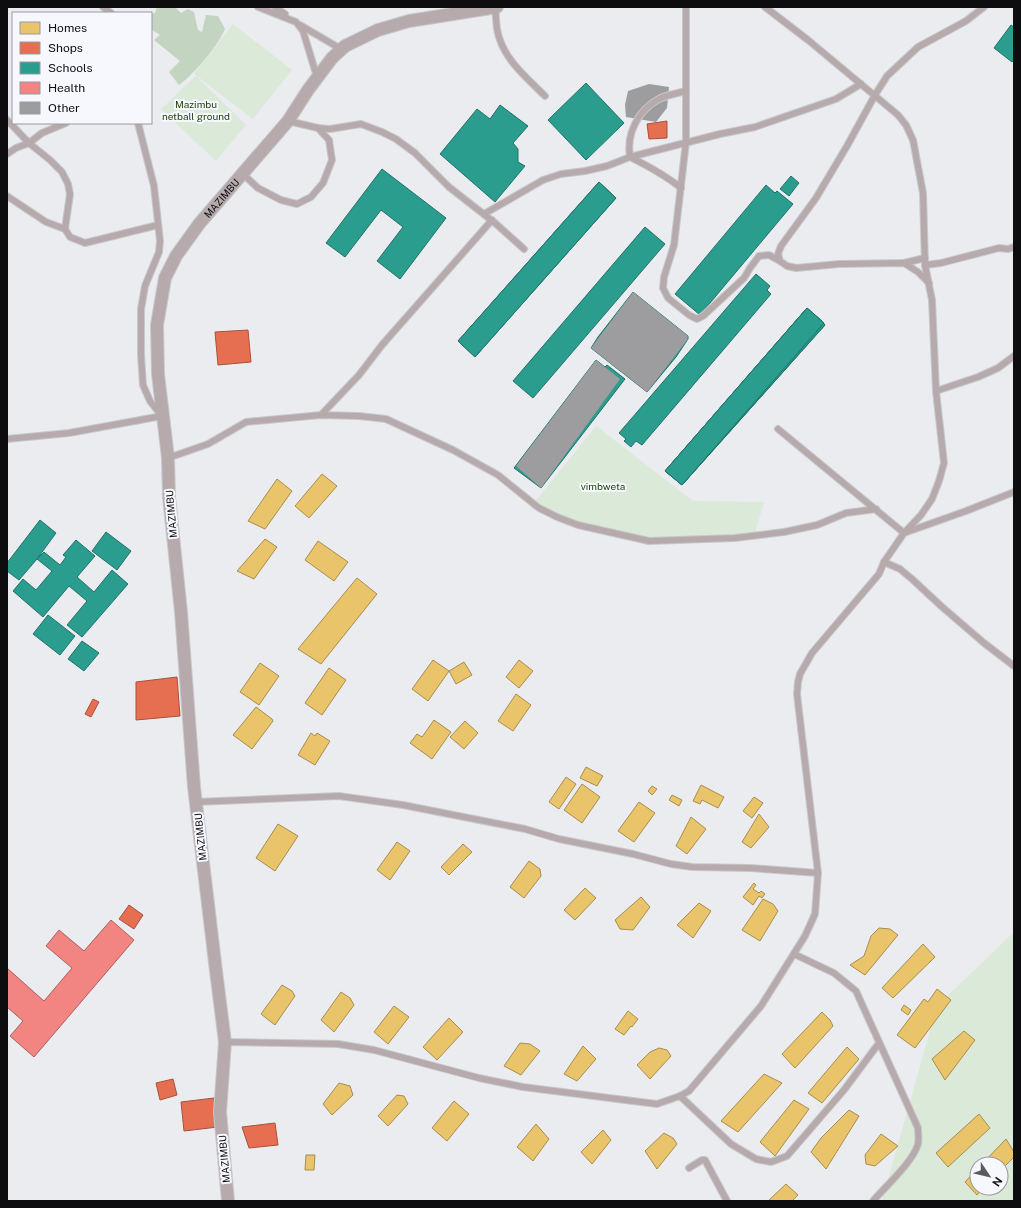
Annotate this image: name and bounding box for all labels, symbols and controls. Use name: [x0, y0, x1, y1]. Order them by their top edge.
legend: [12, 12, 152, 124]
text: Homes: [48, 21, 87, 35]
text: Shops: [48, 41, 83, 55]
text: Schools: [48, 61, 93, 75]
text: Health: [48, 81, 85, 95]
park label: Mazimbu netball ground: [162, 98, 230, 122]
text: Other: [48, 101, 80, 115]
street label: MAZIMBU: [201, 176, 242, 220]
park label: vimbweta: [581, 480, 625, 492]
street label: MAZIMBU: [163, 490, 179, 538]
street label: MAZIMBU: [192, 813, 208, 861]
street label: MAZIMBU: [216, 1135, 232, 1183]
north arrow: [969, 1156, 1009, 1196]
text: N: [990, 1175, 1005, 1189]

